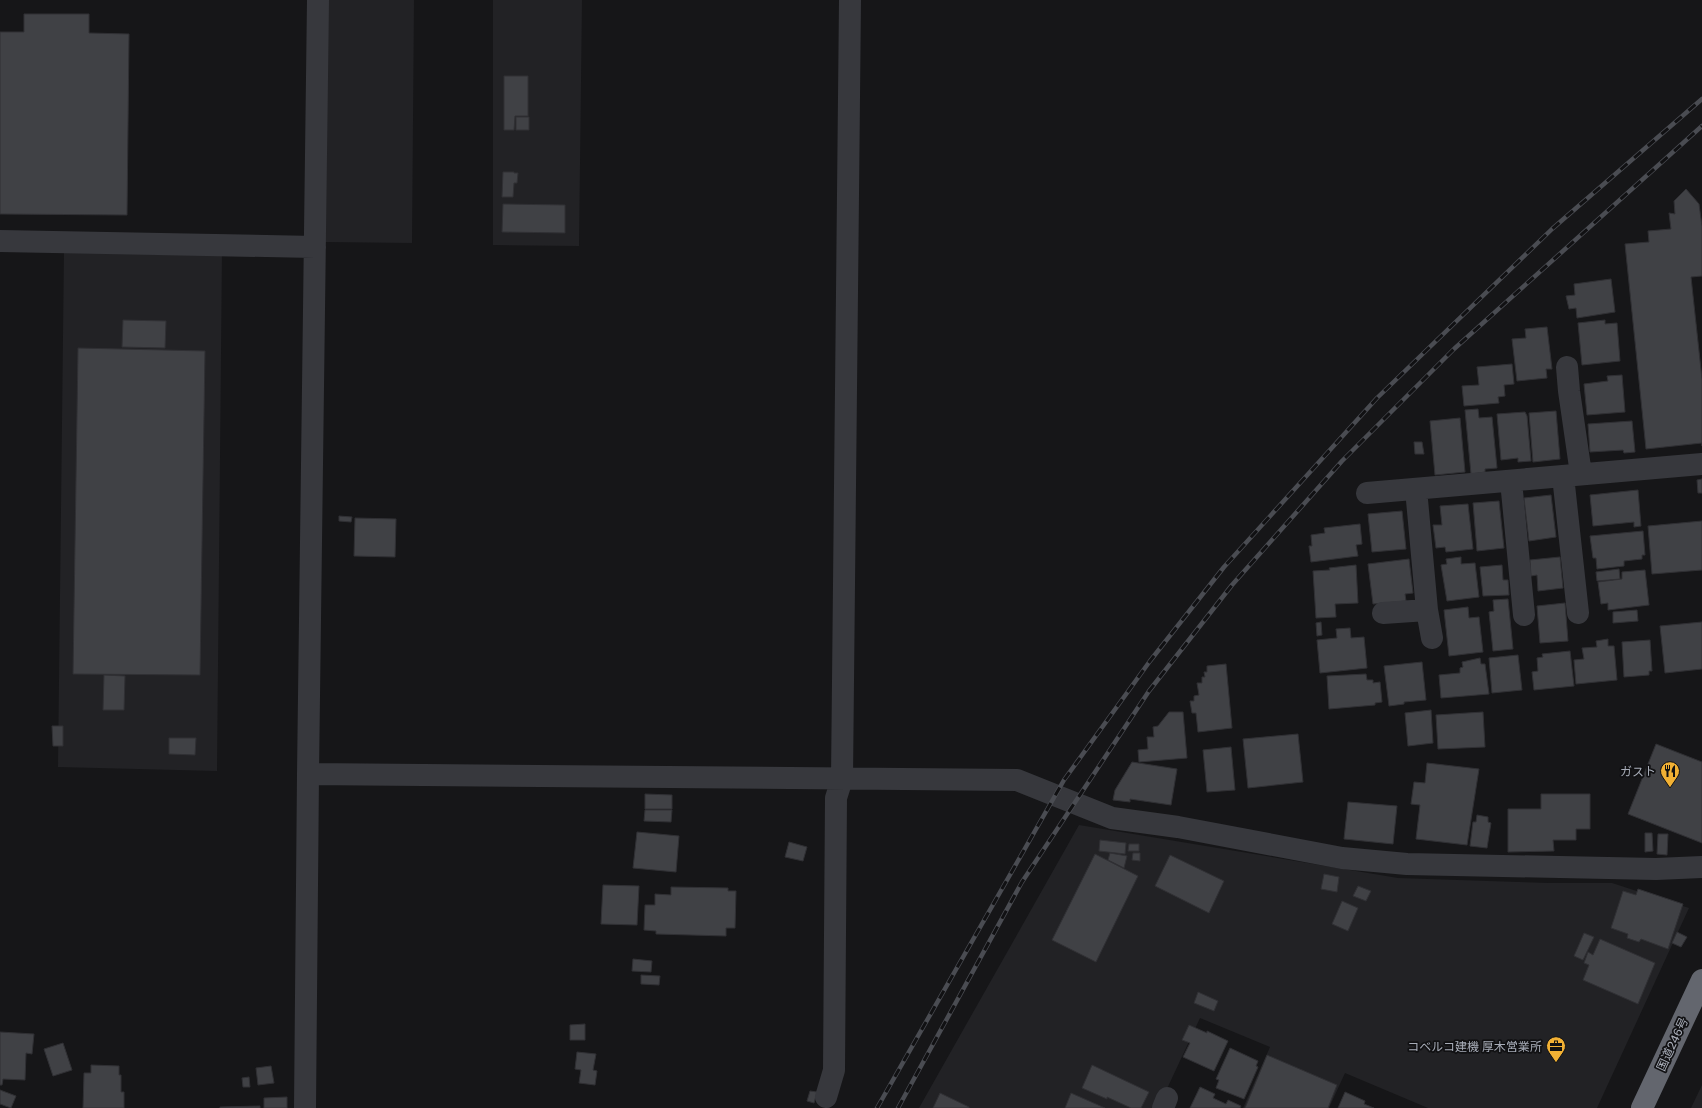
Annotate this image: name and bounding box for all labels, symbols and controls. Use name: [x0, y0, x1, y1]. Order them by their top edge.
restaurant icon: ガスト: [1659, 760, 1681, 788]
place label: ガスト: [1620, 764, 1656, 779]
street label: 国道246号: [1653, 1015, 1691, 1073]
office icon: コベルコ建機 厚木営業所: [1545, 1035, 1567, 1063]
place label: コベルコ建機 厚木営業所: [1407, 1039, 1542, 1054]

